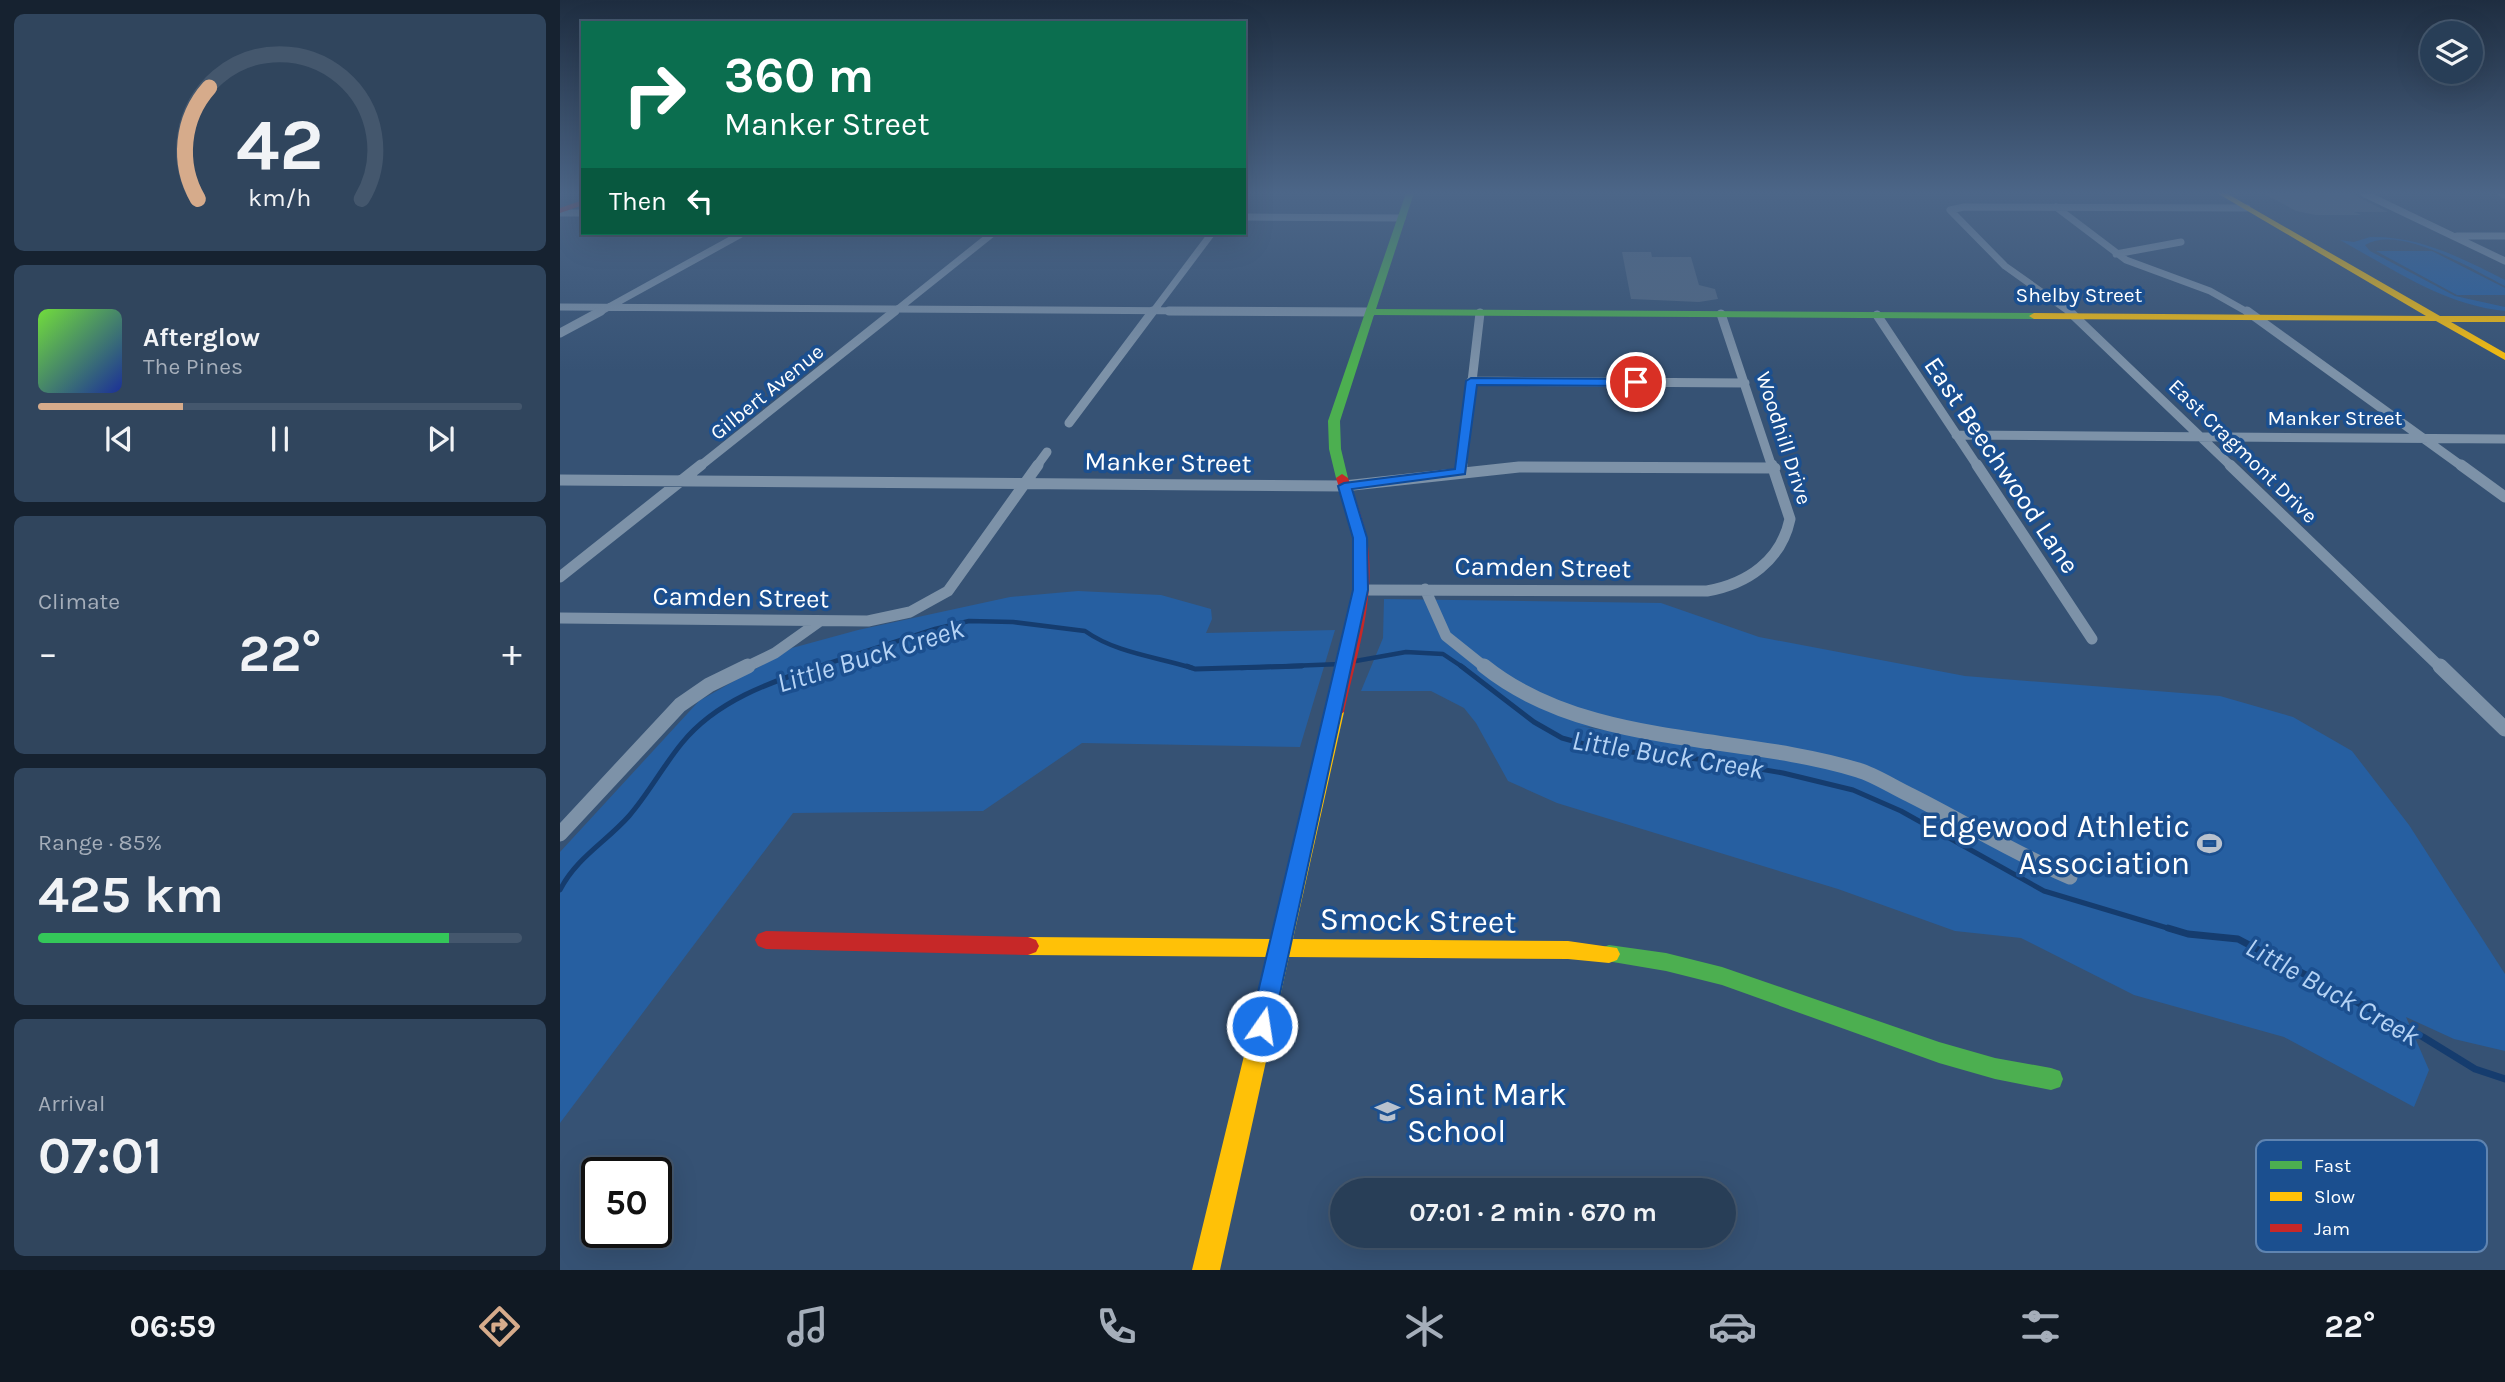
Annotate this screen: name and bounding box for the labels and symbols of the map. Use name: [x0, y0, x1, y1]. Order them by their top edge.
street label: Shelby Street: [2016, 283, 2143, 307]
street label: Gilbert Avenue: [706, 339, 828, 445]
street label: East Beechwood Lane: [1917, 351, 2086, 580]
pin: [1606, 352, 1666, 412]
street label: Woodhill Drive: [1751, 369, 1817, 507]
street label: East Cragmont Drive: [2164, 374, 2322, 528]
street label: Manker Street: [2268, 406, 2403, 430]
street label: Manker Street: [1084, 446, 1252, 479]
street label: Camden Street: [1454, 550, 1632, 585]
street label: Camden Street: [652, 580, 830, 615]
water label: Little Buck Creek: [773, 611, 968, 700]
water label: Little Buck Creek: [1570, 723, 1767, 786]
place label: Edgewood Athletic Association: [1921, 808, 2190, 882]
sports icon: Edgewood Athletic Association: [2196, 830, 2224, 858]
street label: Smock Street: [1319, 900, 1517, 941]
water label: Little Buck Creek: [2240, 930, 2426, 1053]
position arrow: [1225, 989, 1299, 1063]
place label: Saint Mark School: [1407, 1076, 1567, 1150]
school or university icon: Saint Mark School: [1373, 1098, 1401, 1126]
legend: [2256, 1140, 2487, 1252]
text: Fast: [2314, 1155, 2351, 1177]
speed limit sign: 50: [581, 1157, 672, 1248]
text: Slow: [2314, 1186, 2355, 1208]
text: Jam: [2314, 1218, 2350, 1240]

